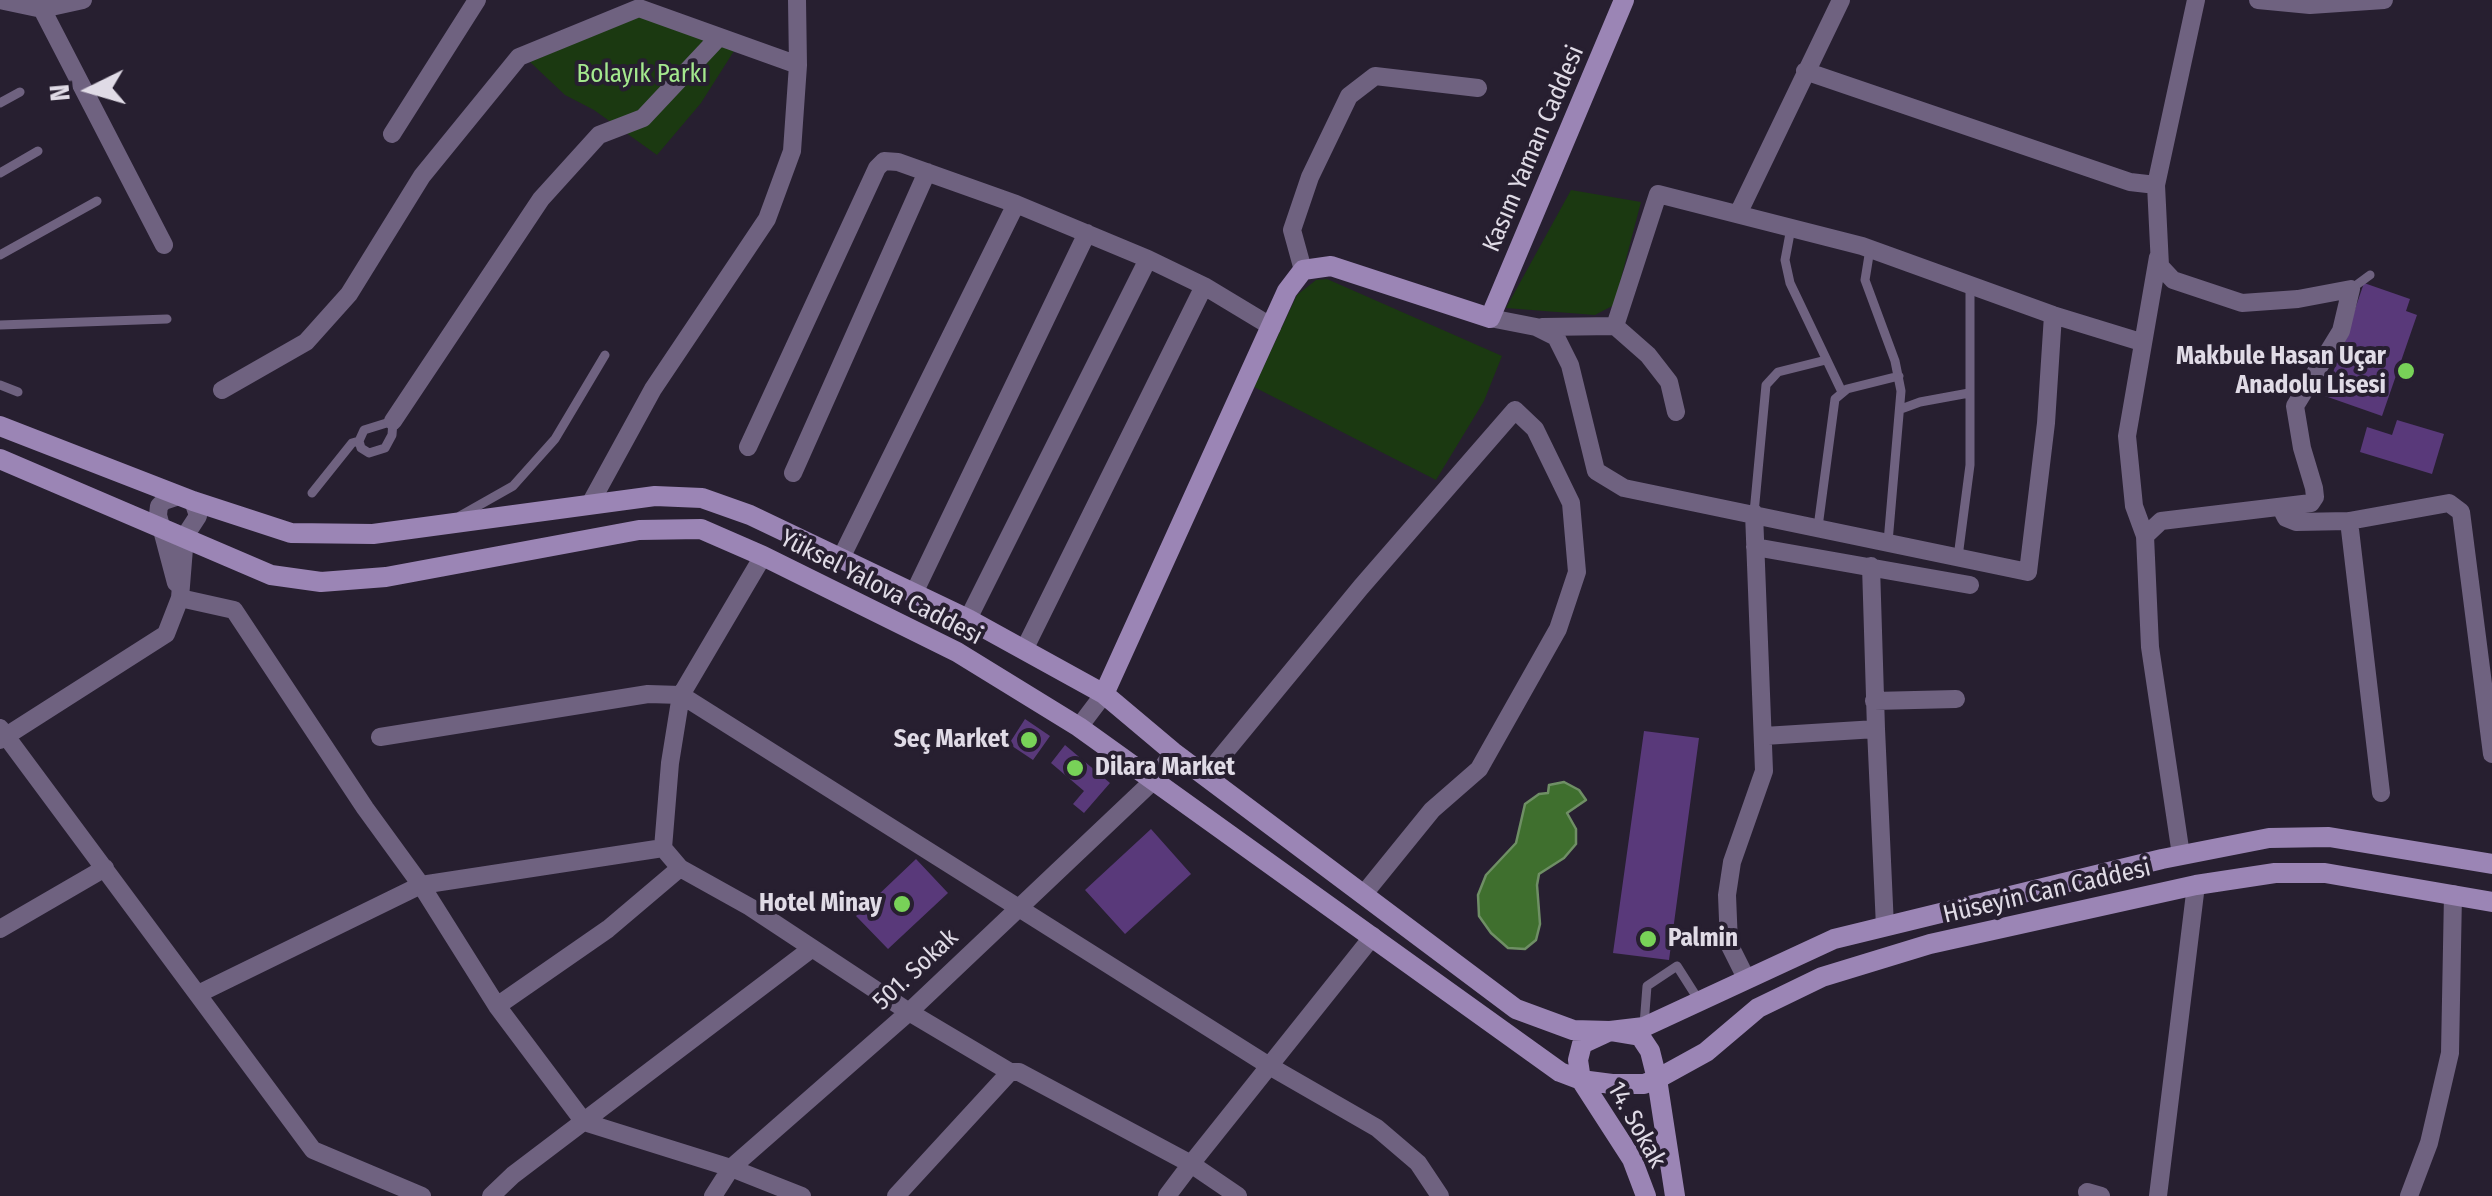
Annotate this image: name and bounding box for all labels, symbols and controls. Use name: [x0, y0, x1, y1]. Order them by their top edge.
north arrow: [40, 40, 140, 140]
street label: Kasım Yaman Caddesi: [1477, 41, 1591, 257]
park label: Bolayık Parkı: [577, 60, 707, 90]
text: N: [42, 83, 77, 102]
place label: Makbule Hasan Uçar Anadolu Lisesi: [2176, 342, 2386, 401]
marker: Makbule Hasan Uçar Anadolu Lisesi: [2395, 360, 2417, 382]
street label: Yüksel Yalova Caddesi: [775, 524, 987, 652]
place label: Seç Market: [894, 725, 1009, 755]
marker: Seç Market: [1018, 729, 1040, 751]
place label: Dilara Market: [1095, 753, 1235, 783]
marker: Dilara Market: [1064, 757, 1086, 779]
street label: Hüseyin Can Caddesi: [1940, 854, 2154, 930]
place label: Hotel Minay: [759, 889, 882, 919]
marker: Hotel Minay: [891, 893, 913, 915]
street label: 501. Sokak: [867, 923, 965, 1017]
place label: Palmin: [1668, 924, 1738, 954]
marker: Palmin: [1637, 928, 1659, 950]
street label: 14. Sokak: [1600, 1077, 1672, 1173]

